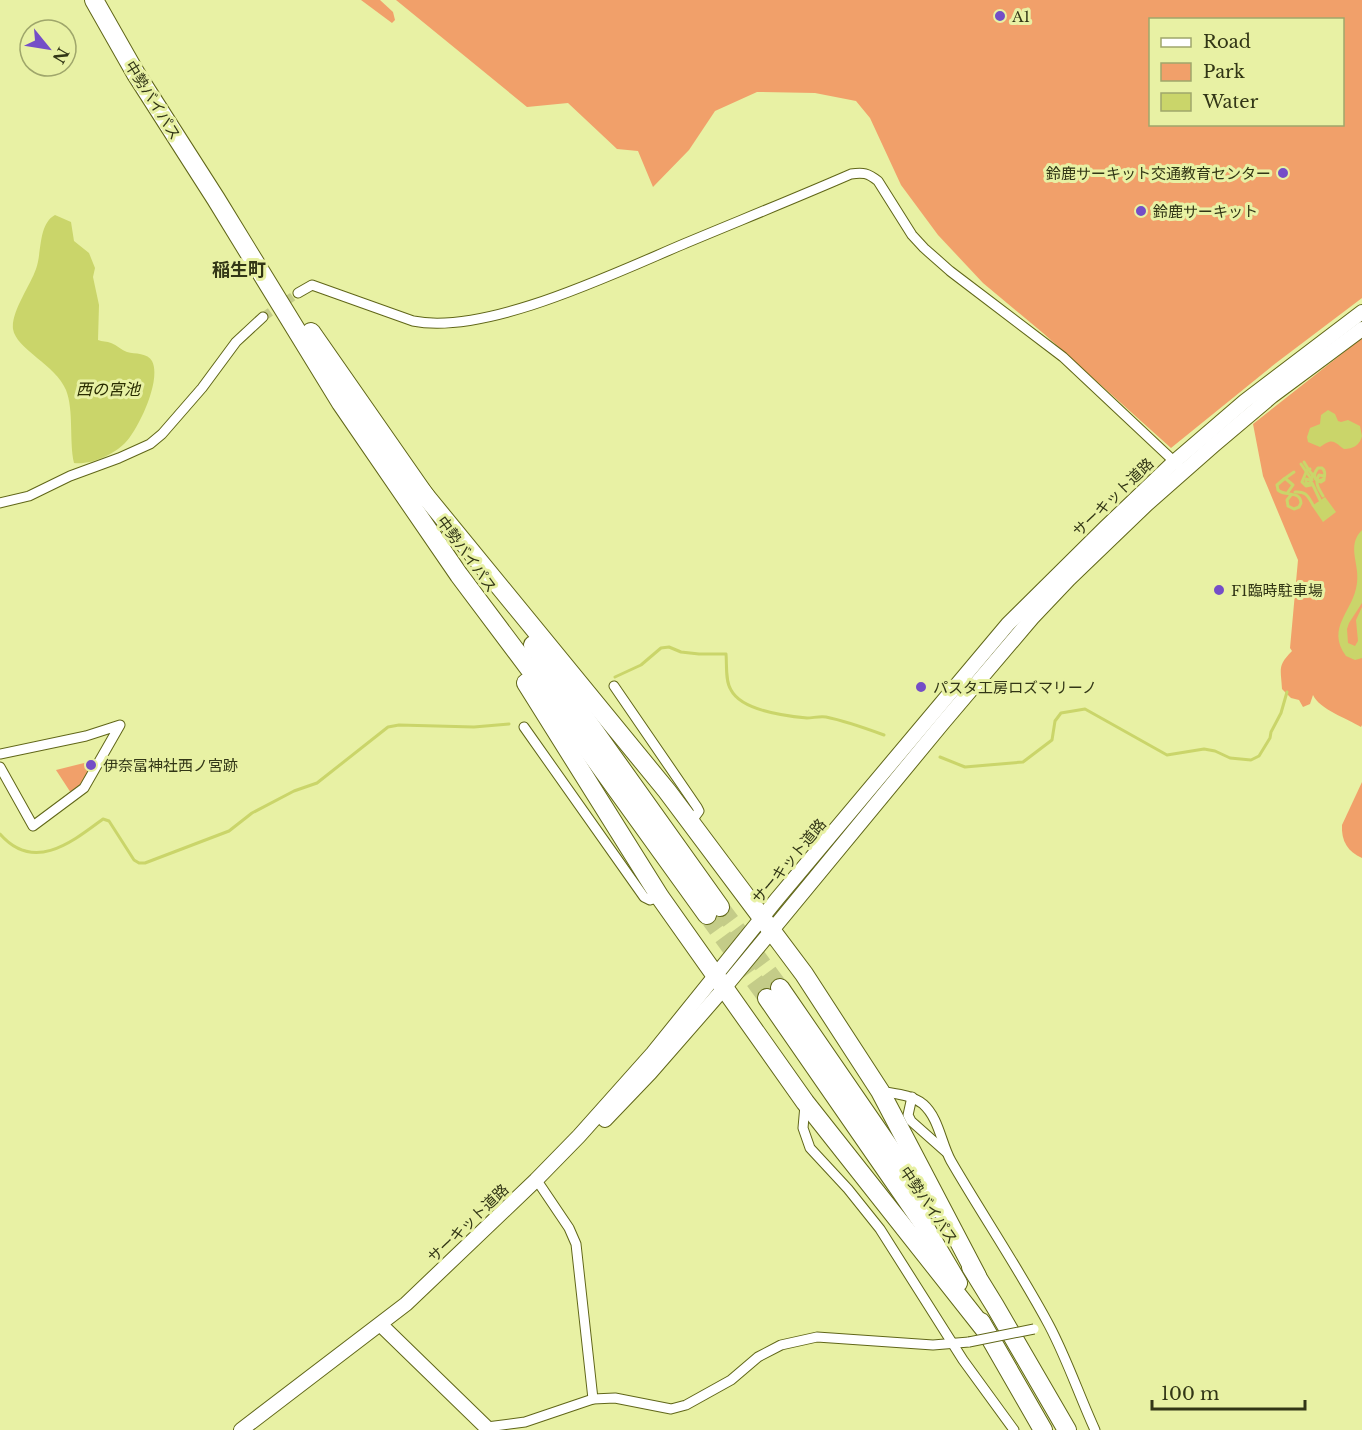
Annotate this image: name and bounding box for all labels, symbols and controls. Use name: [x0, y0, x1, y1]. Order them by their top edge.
place label: A1: [1011, 7, 1030, 26]
marker: A1: [993, 9, 1007, 23]
north arrow: [18, 18, 78, 78]
legend: [1149, 18, 1344, 126]
text: Road: [1203, 31, 1251, 53]
text: N: [49, 44, 73, 67]
street label: 中勢バイパス: [121, 57, 185, 143]
text: Park: [1203, 61, 1245, 83]
text: Water: [1202, 91, 1259, 113]
place label: 鈴鹿サーキット交通教育センター: [1046, 164, 1271, 183]
marker: 鈴鹿サーキット交通教育センター: [1276, 166, 1290, 180]
place label: 鈴鹿サーキット: [1153, 202, 1258, 221]
marker: 鈴鹿サーキット: [1134, 204, 1148, 218]
district label: 稲生町: [212, 259, 266, 281]
water label: 西の宮池: [76, 379, 142, 399]
street label: サーキット道路: [1069, 454, 1157, 540]
street label: 中勢バイパス: [433, 512, 501, 596]
place label: F1臨時駐車場: [1231, 581, 1323, 600]
marker: F1臨時駐車場: [1212, 583, 1226, 597]
place label: パスタ工房ロズマリーノ: [933, 678, 1097, 697]
marker: パスタ工房ロズマリーノ: [914, 680, 928, 694]
place label: 伊奈冨神社西ノ宮跡: [103, 756, 238, 775]
marker: 伊奈冨神社西ノ宮跡: [84, 758, 98, 772]
street label: サーキット道路: [748, 815, 830, 907]
street label: 中勢バイパス: [896, 1163, 962, 1247]
street label: サーキット道路: [424, 1180, 512, 1266]
scale bar: [1152, 1373, 1305, 1411]
text: 100 m: [1161, 1383, 1219, 1405]

